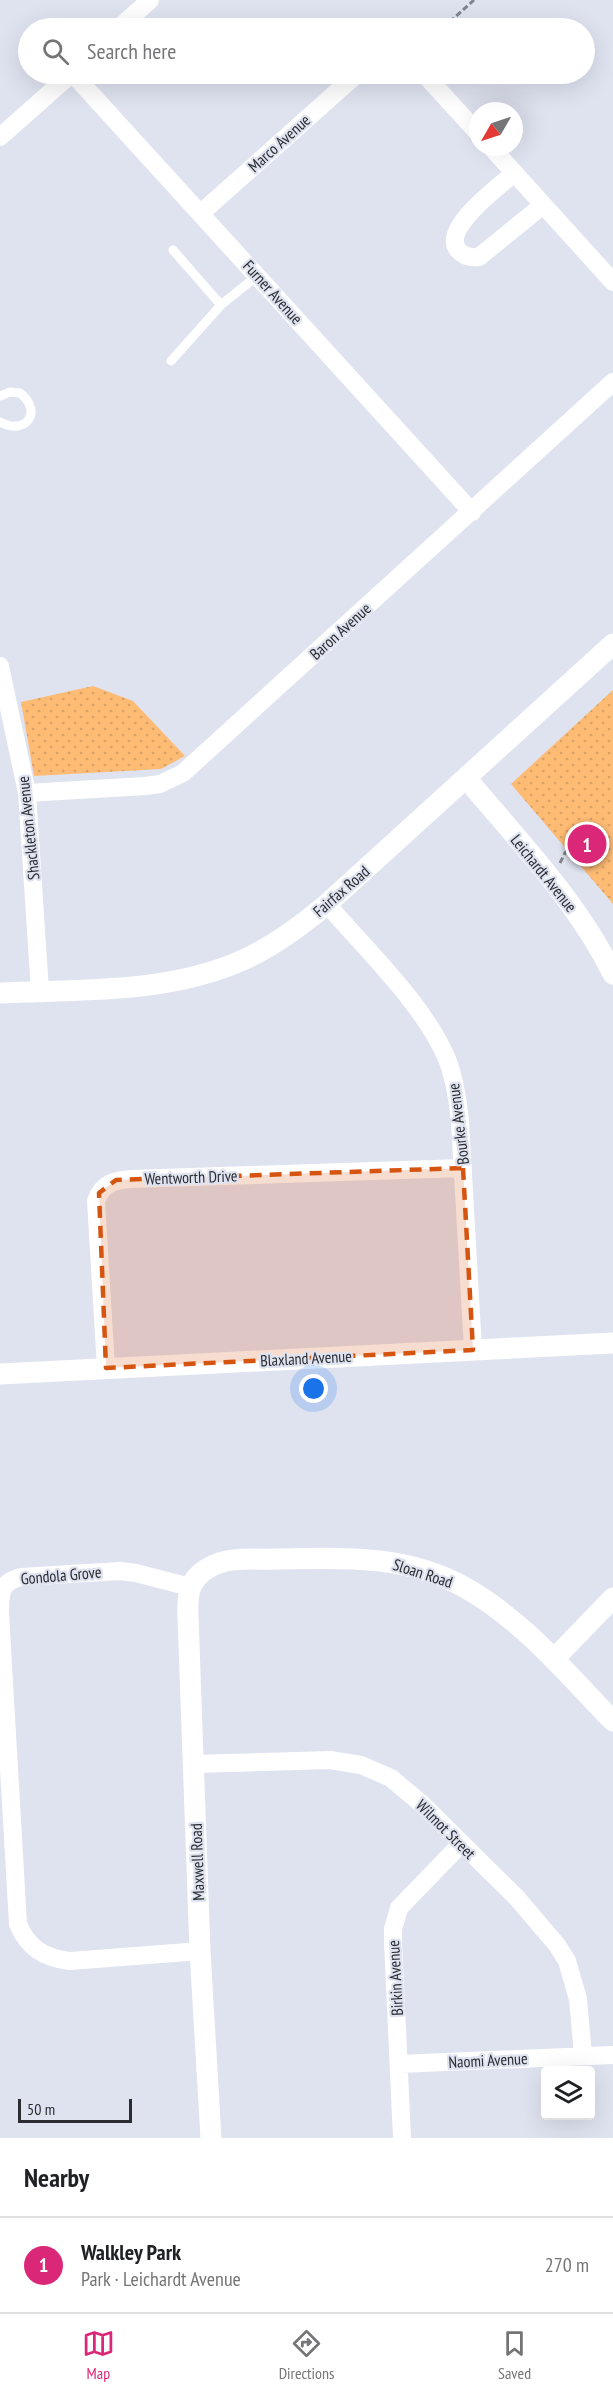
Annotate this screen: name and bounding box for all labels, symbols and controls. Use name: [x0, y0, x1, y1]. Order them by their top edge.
search box: [18, 18, 595, 84]
icon: search: [39, 35, 72, 68]
text: Search here: [87, 37, 176, 65]
north arrow: [469, 102, 523, 156]
street label: Marco Avenue: [244, 110, 314, 176]
street label: Furner Avenue: [239, 256, 307, 328]
street label: Baron Avenue: [305, 598, 375, 664]
street label: Shackleton Avenue: [13, 775, 43, 881]
pin: 1: [568, 822, 606, 866]
street label: Leichardt Avenue: [507, 830, 581, 916]
street label: Fairfax Road: [309, 861, 373, 921]
street label: Bourke Avenue: [443, 1082, 473, 1166]
street label: Wentworth Drive: [144, 1165, 238, 1189]
street label: Blaxland Avenue: [260, 1346, 352, 1370]
your location: [299, 1374, 328, 1403]
street label: Sloan Road: [391, 1554, 455, 1592]
street label: Gondola Grove: [20, 1562, 102, 1588]
street label: Wilmot Street: [412, 1795, 480, 1863]
street label: Maxwell Road: [186, 1823, 208, 1901]
street label: Birkin Avenue: [383, 1940, 407, 2016]
street label: Naomi Avenue: [448, 2048, 528, 2072]
map controls: [541, 2066, 595, 2120]
button: layers: [541, 2066, 595, 2120]
scale bar: [18, 2096, 132, 2124]
text: 50 m: [27, 2099, 55, 2119]
text: Nearby: [24, 2161, 89, 2194]
text: Walkley Park: [81, 2238, 181, 2266]
text: 1: [39, 2252, 48, 2278]
text: 270 m: [545, 2252, 589, 2278]
text: Park · Leichardt Avenue: [81, 2266, 241, 2292]
tab: Map: [82, 2327, 115, 2383]
tab: Directions: [279, 2327, 334, 2383]
tab: Saved: [498, 2327, 531, 2383]

